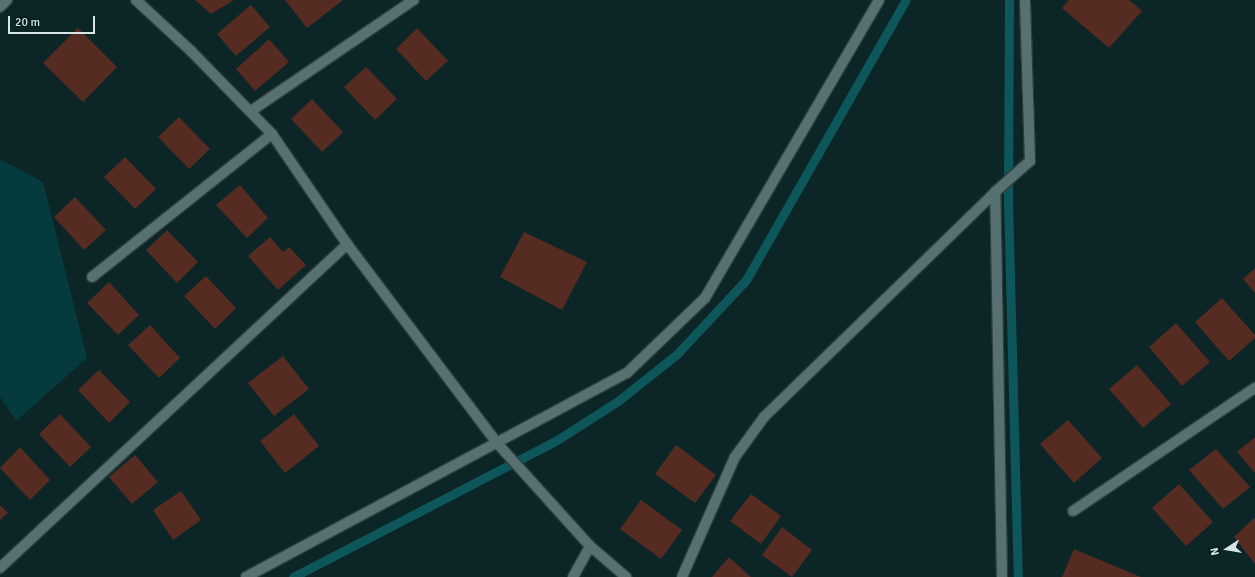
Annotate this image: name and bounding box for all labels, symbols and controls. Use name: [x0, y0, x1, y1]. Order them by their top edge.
scale bar: [10, 8, 97, 34]
text: 20 m: [15, 15, 40, 30]
north arrow: [1207, 529, 1247, 569]
text: N: [1208, 547, 1222, 557]

